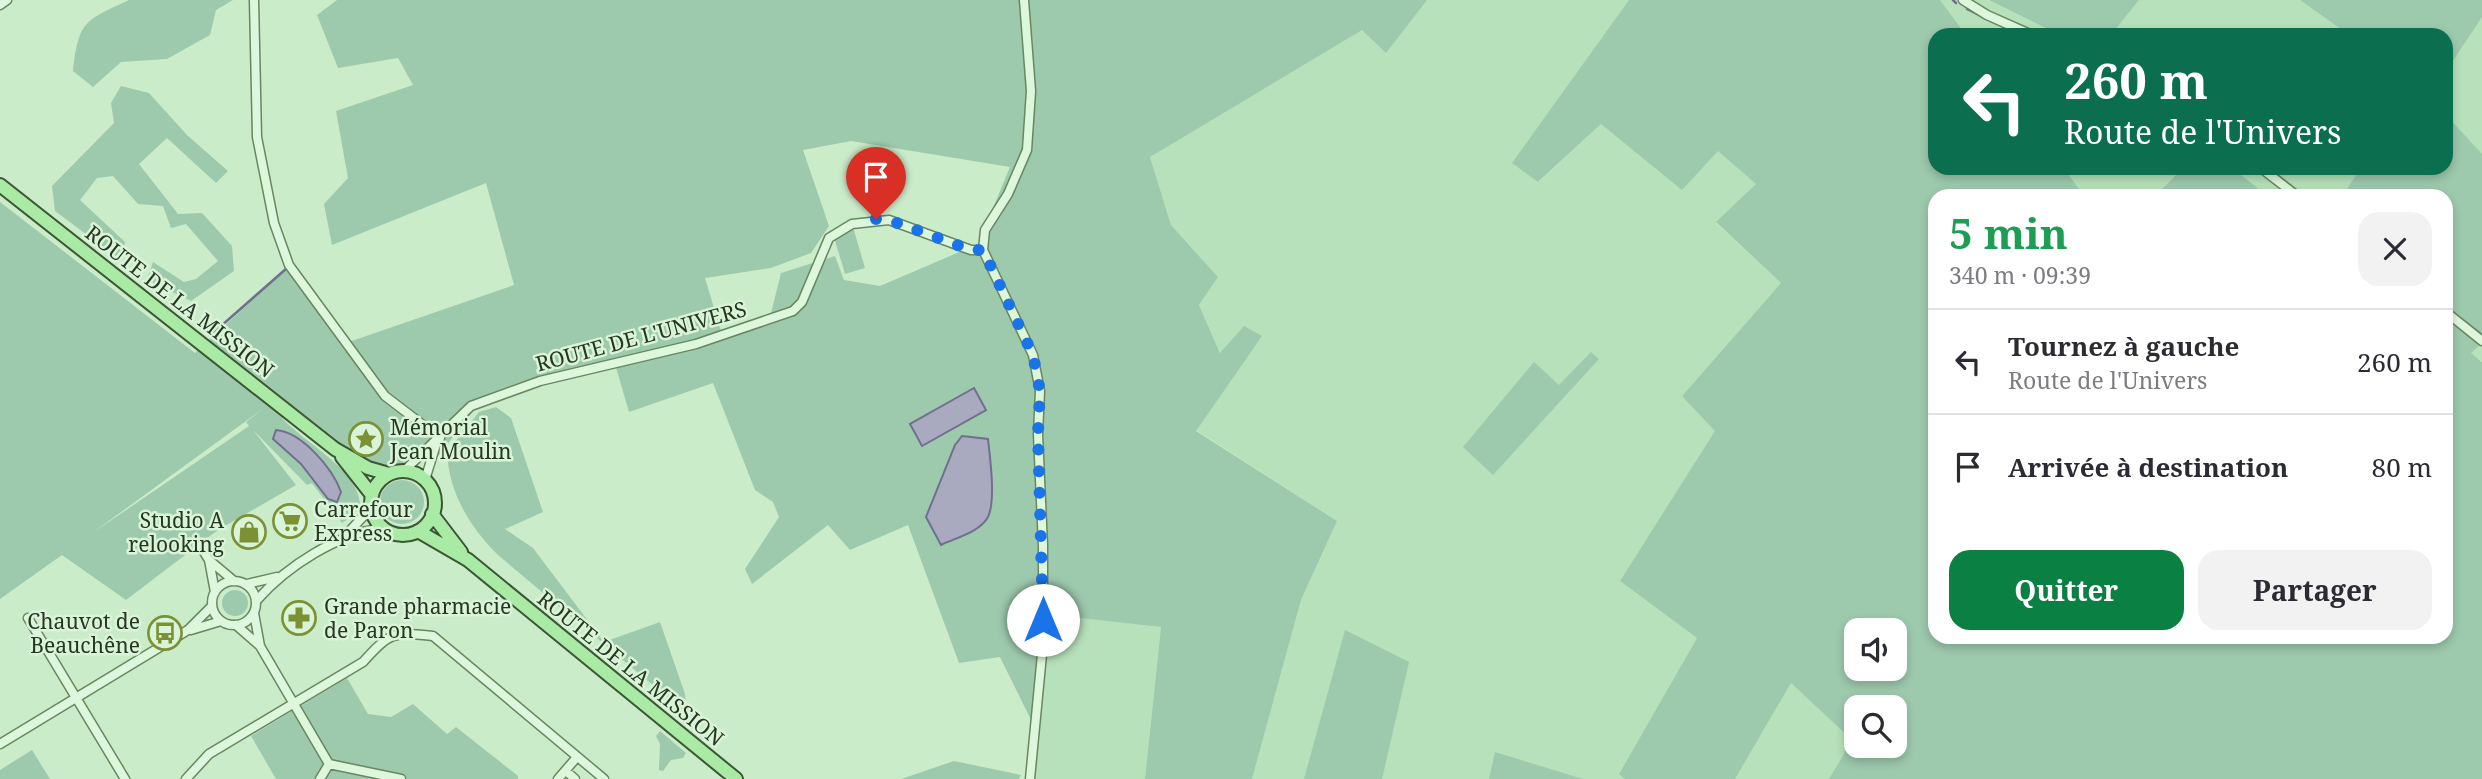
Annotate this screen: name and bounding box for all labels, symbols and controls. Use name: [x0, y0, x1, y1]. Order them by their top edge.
text: 260 m: [2064, 47, 2208, 113]
icon: left: [1949, 56, 2040, 147]
text: Route de l'Univers: [2064, 110, 2342, 153]
pin: [846, 147, 906, 219]
icon: arrive: [857, 158, 895, 196]
text: 5 min: [1949, 204, 2068, 261]
button: close: [2358, 212, 2432, 286]
street label: ROUTE DE LA MISSION: [80, 219, 280, 383]
text: 340 m · 09:39: [1949, 259, 2091, 291]
street label: ROUTE DE L'UNIVERS: [533, 294, 749, 378]
text: Tournez à gauche: [2008, 328, 2239, 364]
icon: left: [1949, 343, 1987, 381]
text: 260 m: [2357, 344, 2432, 380]
text: Route de l'Univers: [2008, 364, 2207, 396]
place label: Mémorial Jean Moulin: [389, 413, 512, 465]
place icon: Mémorial Jean Moulin: [347, 420, 385, 458]
icon: arrive: [1949, 448, 1987, 486]
text: Arrivée à destination: [2008, 449, 2288, 485]
text: 80 m: [2372, 449, 2432, 485]
place label: Carrefour Express: [314, 495, 413, 547]
supermarket icon: Carrefour Express: [271, 502, 309, 540]
place label: Studio A relooking: [128, 506, 225, 558]
shop icon: Studio A relooking: [230, 513, 268, 551]
button: Quitter: [1949, 550, 2184, 630]
button: Partager: [2198, 550, 2432, 630]
position arrow: [1006, 583, 1080, 657]
street label: ROUTE DE LA MISSION: [532, 584, 730, 752]
place label: Grande pharmacie de Paron: [324, 592, 511, 644]
pharmacy icon: Grande pharmacie de Paron: [280, 599, 318, 637]
place label: Chauvot de Beauchêne: [27, 607, 140, 659]
bus stop icon: Chauvot de Beauchêne: [146, 614, 184, 652]
map controls: [1844, 618, 1907, 758]
button: sound: [1844, 618, 1907, 681]
button: search: [1844, 695, 1907, 758]

